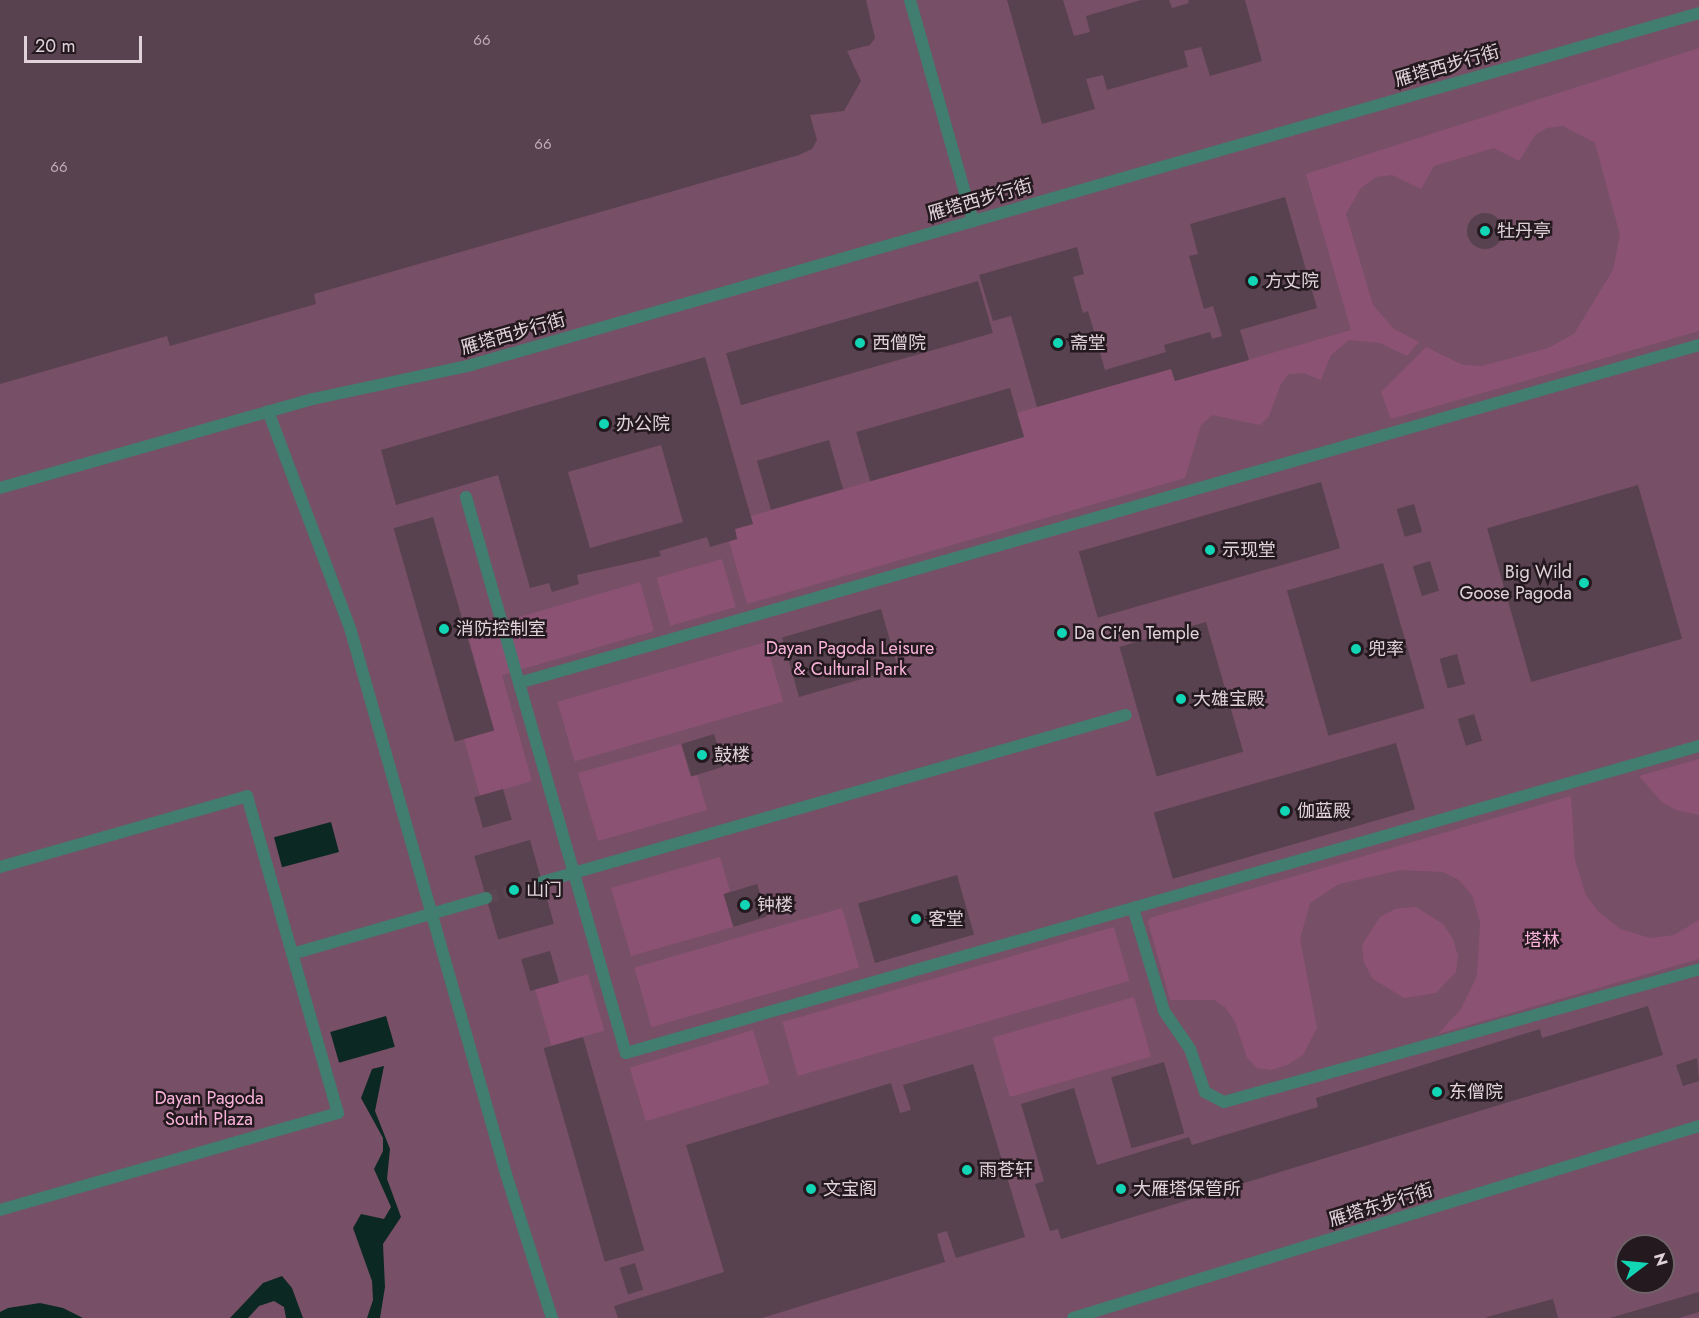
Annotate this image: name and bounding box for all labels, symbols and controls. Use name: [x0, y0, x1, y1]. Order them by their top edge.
scale bar: [27, 24, 146, 62]
house number: 66: [473, 32, 491, 50]
text: 20 m: [35, 33, 75, 59]
street label: 雁塔西步行街: [1392, 41, 1502, 91]
house number: 66: [534, 136, 552, 154]
house number: 66: [50, 159, 68, 177]
street label: 雁塔西步行街: [925, 175, 1035, 225]
place label: 牡丹亭: [1497, 220, 1551, 242]
marker: 牡丹亭: [1478, 224, 1492, 238]
place label: 方丈院: [1265, 270, 1319, 292]
marker: 方丈院: [1246, 274, 1260, 288]
street label: 雁塔西步行街: [458, 309, 568, 359]
place label: 西僧院: [872, 332, 926, 354]
place label: 斋堂: [1070, 332, 1106, 354]
marker: 西僧院: [853, 336, 867, 350]
marker: 斋堂: [1051, 336, 1065, 350]
place label: 办公院: [616, 413, 670, 435]
marker: 办公院: [597, 417, 611, 431]
place label: 示现堂: [1222, 539, 1276, 561]
marker: 示现堂: [1203, 543, 1217, 557]
place label: Big Wild Goose Pagoda: [1459, 562, 1572, 604]
marker: Big Wild Goose Pagoda: [1577, 576, 1591, 590]
place label: 消防控制室: [456, 618, 546, 640]
marker: 消防控制室: [437, 622, 451, 636]
place label: Da Ci'en Temple: [1074, 622, 1199, 644]
marker: Da Ci'en Temple: [1055, 626, 1069, 640]
park label: Dayan Pagoda Leisure & Cultural Park: [766, 638, 934, 680]
place label: 兜率: [1368, 638, 1404, 660]
marker: 兜率: [1349, 642, 1363, 656]
place label: 大雄宝殿: [1193, 688, 1265, 710]
marker: 大雄宝殿: [1174, 692, 1188, 706]
place label: 鼓楼: [714, 744, 750, 766]
marker: 鼓楼: [695, 748, 709, 762]
place label: 伽蓝殿: [1297, 800, 1351, 822]
marker: 伽蓝殿: [1278, 804, 1292, 818]
place label: 山门: [526, 879, 562, 901]
marker: 山门: [507, 883, 521, 897]
place label: 钟楼: [757, 894, 793, 916]
marker: 钟楼: [738, 898, 752, 912]
place label: 客堂: [928, 908, 964, 930]
marker: 客堂: [909, 912, 923, 926]
park label: 塔林: [1524, 929, 1560, 951]
place label: 东僧院: [1449, 1081, 1503, 1103]
marker: 东僧院: [1430, 1085, 1444, 1099]
park label: Dayan Pagoda South Plaza: [154, 1088, 264, 1130]
place label: 雨苍轩: [979, 1159, 1033, 1181]
marker: 雨苍轩: [960, 1163, 974, 1177]
place label: 文宝阁: [823, 1178, 877, 1200]
place label: 大雁塔保管所: [1133, 1178, 1241, 1200]
street label: 雁塔东步行街: [1326, 1179, 1436, 1231]
marker: 文宝阁: [804, 1182, 818, 1196]
marker: 大雁塔保管所: [1114, 1182, 1128, 1196]
north arrow: [1615, 1234, 1675, 1294]
text: N: [1648, 1250, 1674, 1269]

